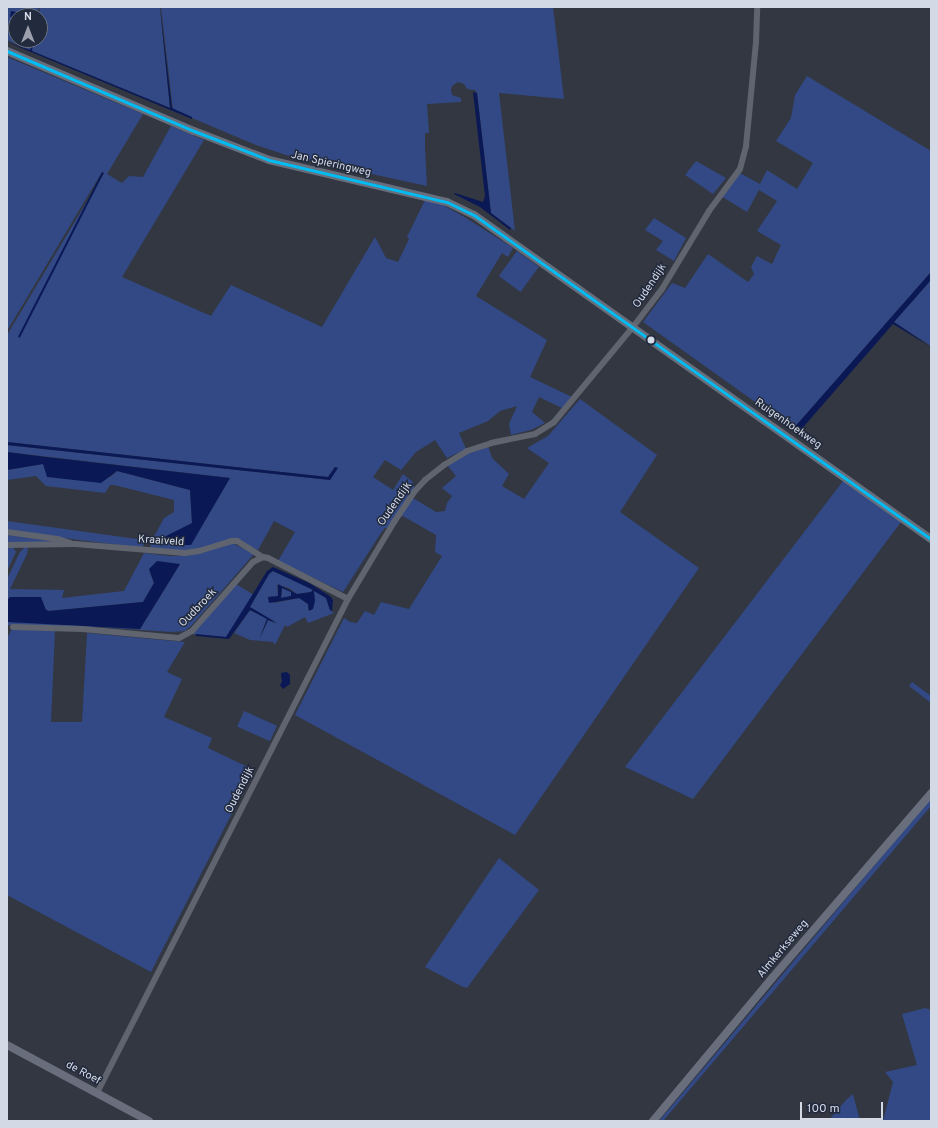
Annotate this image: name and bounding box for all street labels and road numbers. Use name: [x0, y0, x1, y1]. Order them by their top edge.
street label: Jan Spieringweg: [290, 148, 372, 180]
street label: Oudendijk: [630, 261, 670, 311]
street label: Ruigenhoekweg: [752, 396, 824, 452]
street label: Oudendijk: [375, 479, 415, 529]
street label: Kraaiveld: [137, 533, 185, 549]
street label: Oudbroek: [176, 586, 220, 630]
street label: Oudendijk: [223, 764, 257, 816]
street label: Almkerkseweg: [755, 917, 811, 981]
street label: de Roef: [63, 1058, 103, 1088]

